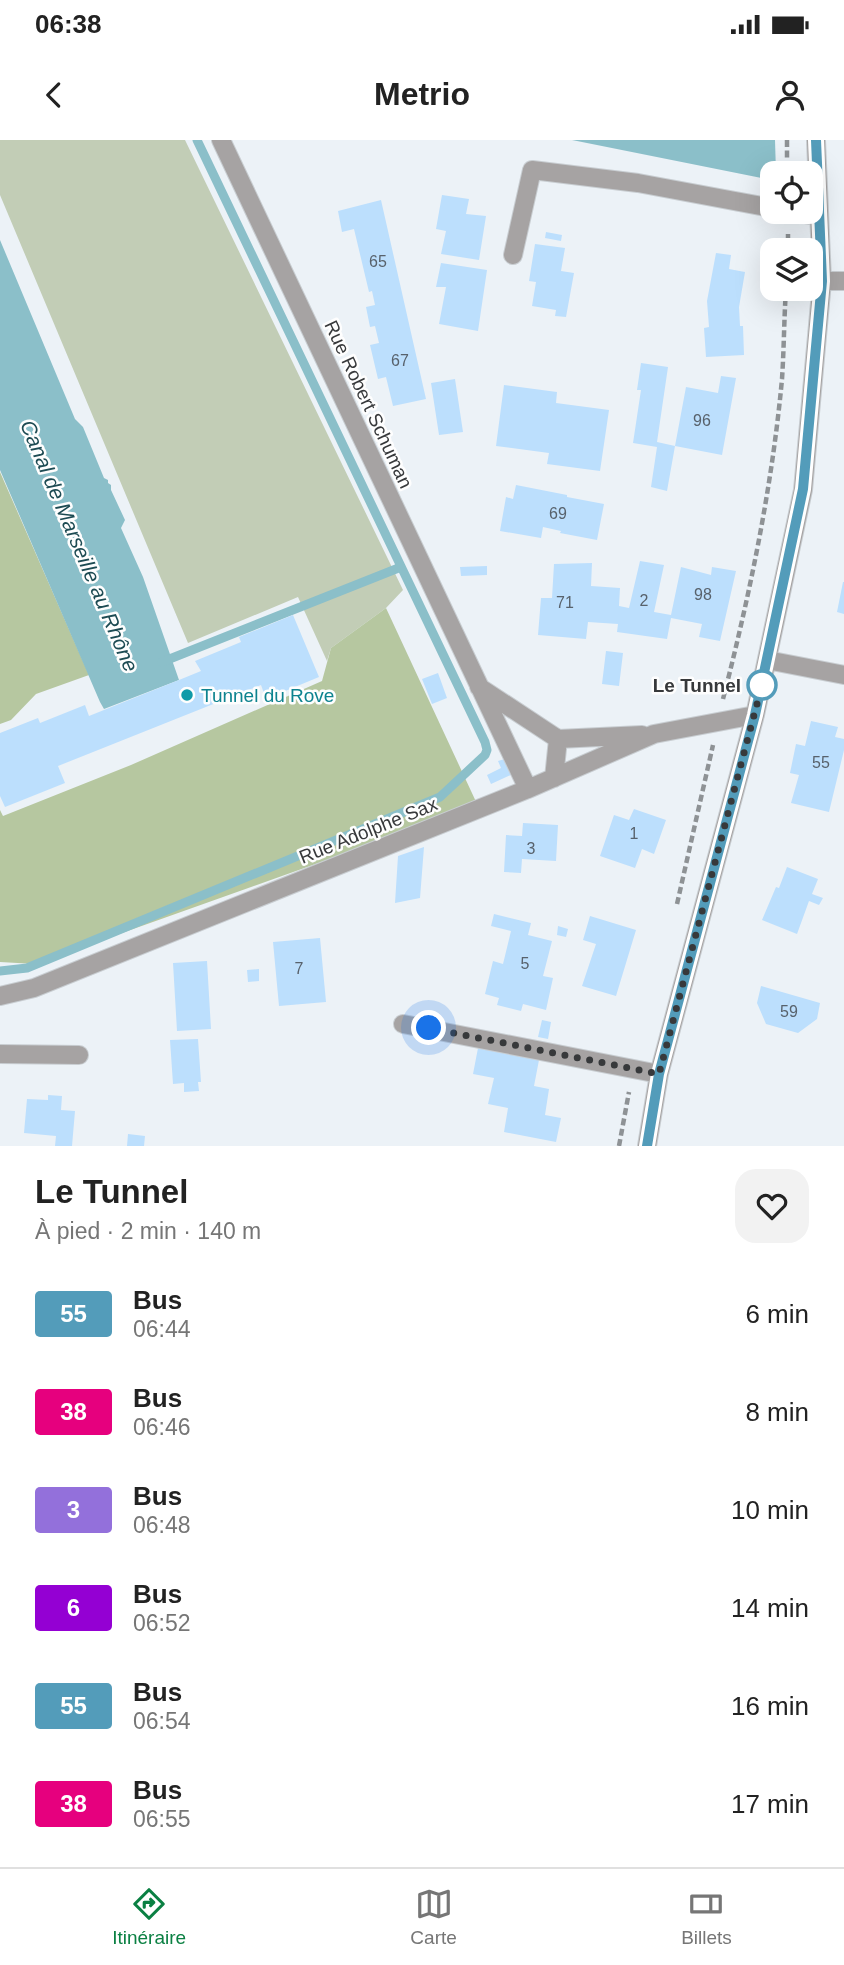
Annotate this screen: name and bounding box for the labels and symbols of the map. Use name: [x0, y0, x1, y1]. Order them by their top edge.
house number: 65: [369, 253, 387, 270]
street label: Rue Robert Schuman: [320, 317, 417, 491]
house number: 67: [391, 352, 409, 369]
house number: 96: [693, 412, 711, 429]
water label: Canal de Marseille au Rhône: [16, 417, 143, 675]
house number: 69: [549, 505, 567, 522]
house number: 98: [694, 586, 712, 603]
house number: 2: [640, 592, 649, 609]
house number: 71: [556, 594, 574, 611]
marker: Le Tunnel: [747, 670, 777, 700]
place label: Le Tunnel: [653, 675, 741, 696]
place label: Tunnel du Rove: [201, 685, 334, 706]
marker: Tunnel du Rove: [179, 687, 195, 703]
house number: 55: [812, 754, 830, 771]
street label: Rue Adolphe Sax: [296, 793, 441, 868]
house number: 1: [630, 825, 639, 842]
house number: 3: [527, 840, 536, 857]
house number: 5: [521, 955, 530, 972]
house number: 7: [295, 960, 304, 977]
house number: 59: [780, 1003, 798, 1020]
your location: [411, 1010, 446, 1045]

